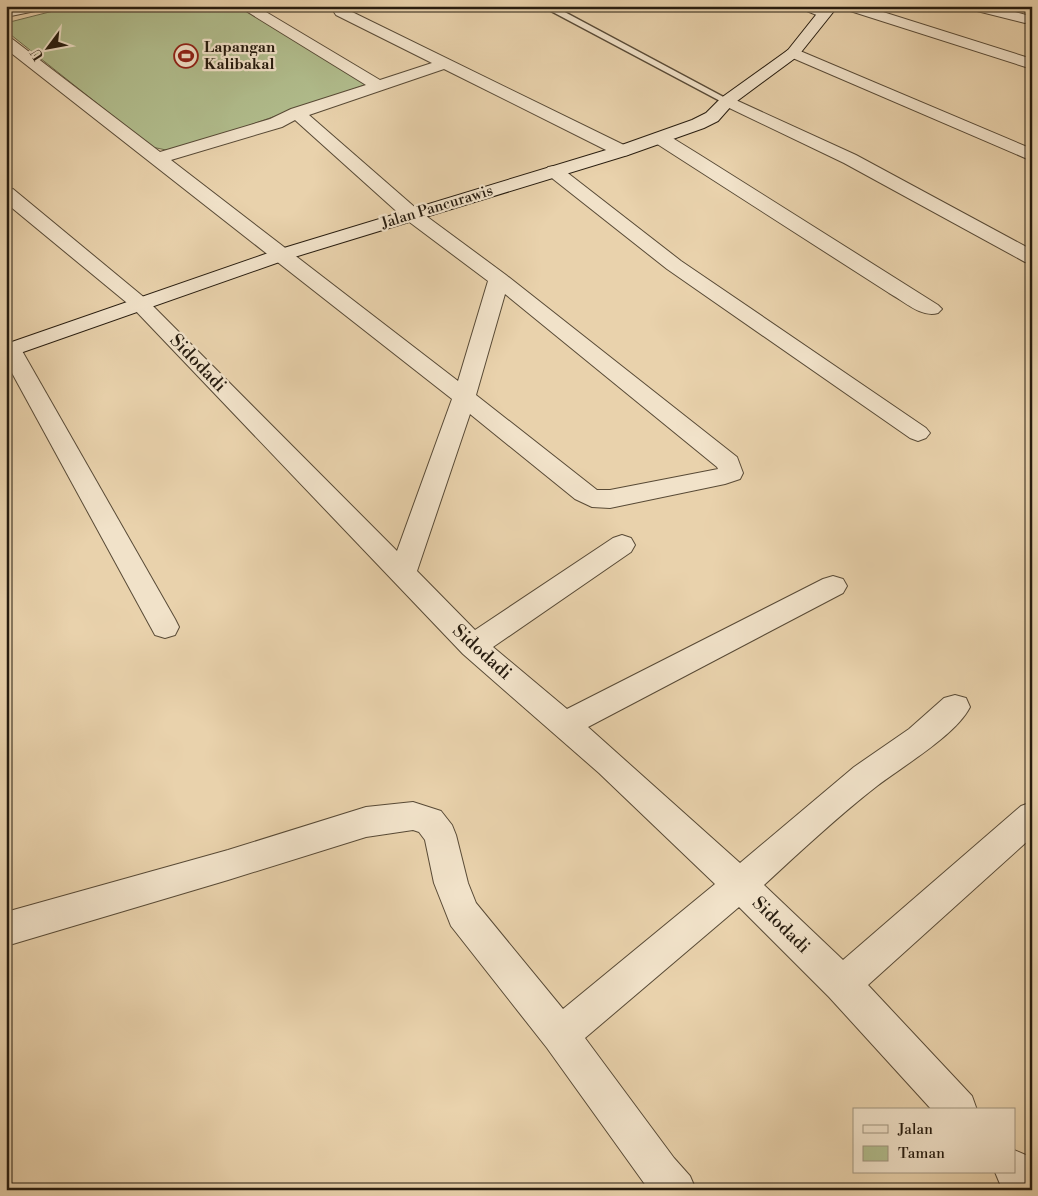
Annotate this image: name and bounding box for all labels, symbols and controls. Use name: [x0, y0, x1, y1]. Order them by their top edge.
north arrow: [22, 22, 72, 72]
place label: Lapangan Kalibakal: [204, 38, 276, 74]
sports icon: Lapangan Kalibakal: [173, 43, 199, 69]
text: U: [27, 45, 48, 64]
street label: Jalan Pancurawis: [378, 181, 495, 233]
street label: Sidodadi: [165, 329, 231, 397]
street label: Sidodadi: [448, 619, 517, 685]
street label: Sidodadi: [747, 892, 815, 958]
legend: [853, 1108, 1016, 1174]
text: Jalan: [897, 1120, 933, 1139]
text: Taman: [898, 1144, 945, 1163]

